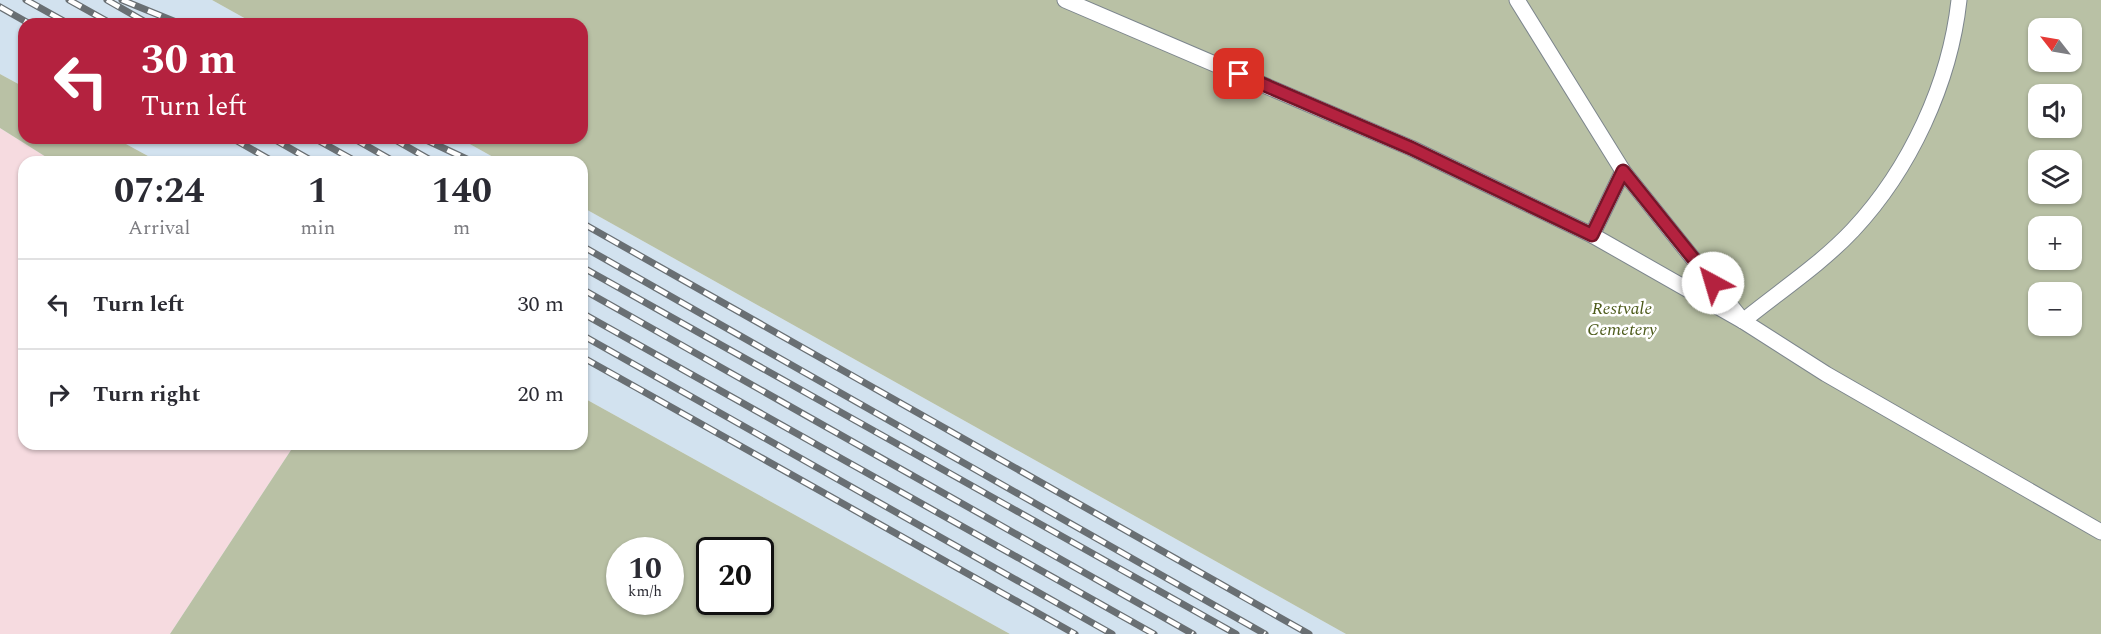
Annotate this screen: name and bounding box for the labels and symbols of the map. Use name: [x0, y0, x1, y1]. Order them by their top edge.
north arrow: [2028, 18, 2082, 72]
pin: [1213, 48, 1264, 99]
position arrow: [1681, 251, 1745, 315]
park label: Restvale Cemetery: [1587, 295, 1657, 343]
speed limit sign: 20: [696, 537, 774, 615]

